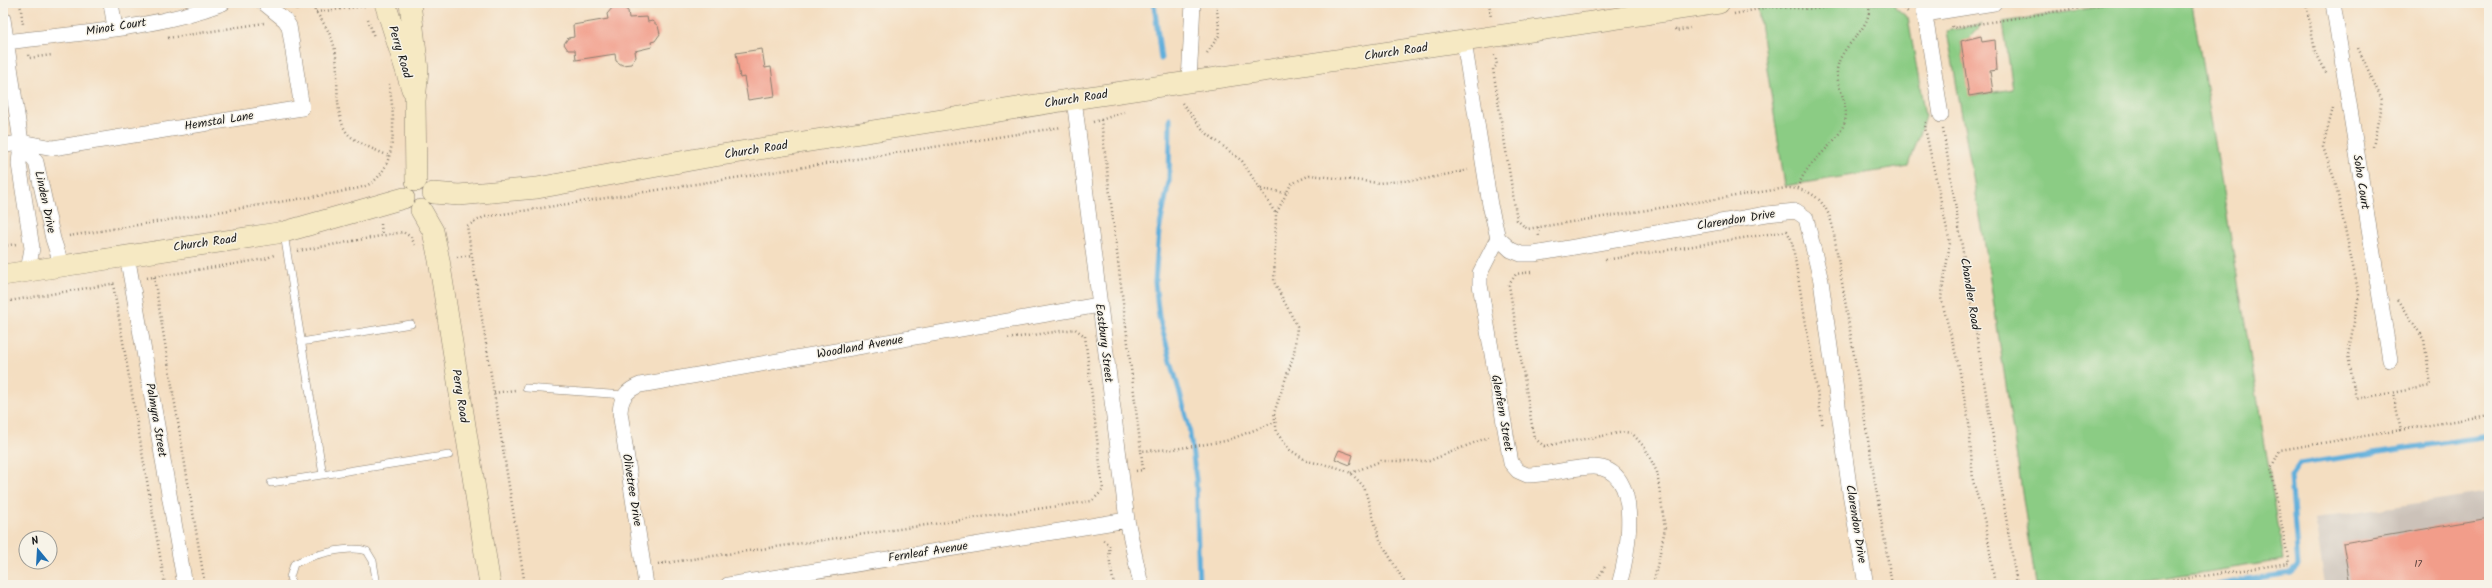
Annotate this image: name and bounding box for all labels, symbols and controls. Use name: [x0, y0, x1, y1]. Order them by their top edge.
street label: Minot Court: [85, 13, 148, 41]
street label: Perry Road: [383, 23, 417, 82]
street label: Church Road: [1363, 38, 1430, 66]
street label: Church Road: [1043, 84, 1110, 113]
street label: Hemstal Lane: [183, 106, 256, 136]
street label: Church Road: [723, 135, 790, 164]
street label: Soho Court: [2347, 153, 2375, 211]
street label: Linden Drive: [29, 169, 61, 236]
street label: Clarendon Drive: [1695, 204, 1777, 236]
street label: Church Road: [172, 229, 239, 257]
street label: Chandler Road: [1955, 257, 1985, 332]
street label: Eastbury Street: [1090, 302, 1118, 384]
street label: Woodland Avenue: [815, 330, 905, 364]
street label: Perry Road: [446, 368, 474, 425]
street label: Glenfern Street: [1486, 373, 1518, 453]
street label: Palmyra Street: [140, 381, 172, 459]
street label: Olivetree Drive: [617, 453, 647, 528]
street label: Clarendon Drive: [1840, 483, 1872, 565]
north arrow: [18, 530, 58, 570]
text: N: [29, 532, 41, 551]
street label: Fernleaf Avenue: [887, 536, 970, 568]
house number: 17: [2414, 556, 2422, 572]

